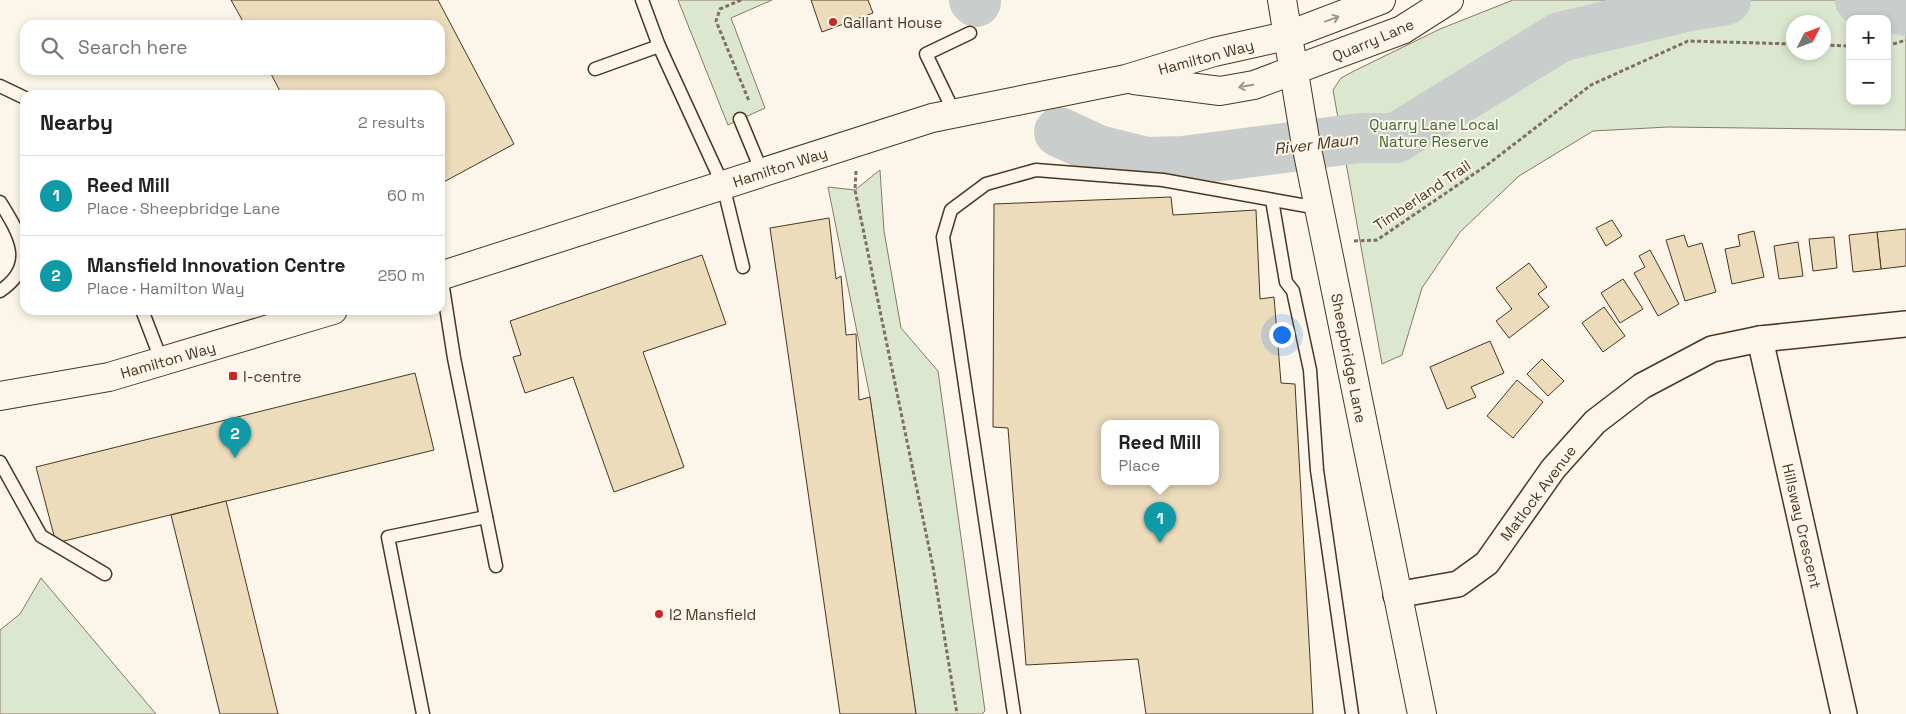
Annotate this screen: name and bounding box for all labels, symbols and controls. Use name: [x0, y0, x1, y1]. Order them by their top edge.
place label: Gallant House: [843, 13, 942, 32]
one-way arrow: [1324, 14, 1339, 23]
street label: Quarry Lane: [1329, 14, 1417, 66]
north arrow: [1786, 15, 1831, 60]
map controls: [1846, 15, 1891, 105]
button: +: [1846, 15, 1891, 60]
marker: Gallant House: [827, 16, 839, 28]
search box: [20, 20, 445, 75]
icon: search: [38, 34, 66, 62]
text: Search here: [78, 35, 188, 60]
street label: Hamilton Way: [1156, 35, 1256, 79]
button: −: [1846, 60, 1891, 105]
one-way arrow: [1238, 82, 1254, 92]
text: Nearby: [40, 109, 113, 136]
text: 2 results: [358, 112, 425, 133]
park label: Quarry Lane Local Nature Reserve: [1369, 115, 1499, 151]
water label: River Maun: [1273, 128, 1360, 160]
street label: Hamilton Way: [730, 143, 830, 191]
street label: Timberland Trail: [1370, 155, 1474, 235]
text: Reed Mill: [87, 173, 170, 198]
text: 1: [52, 185, 60, 206]
text: 60 m: [387, 185, 425, 206]
text: Place · Sheepbridge Lane: [87, 198, 280, 219]
text: Mansfield Innovation Centre: [87, 253, 346, 278]
text: 2: [51, 265, 61, 286]
text: 250 m: [378, 265, 425, 286]
text: Place · Hamilton Way: [87, 278, 244, 299]
street label: Sheepbridge Lane: [1327, 292, 1371, 425]
your location: [1269, 322, 1295, 348]
street label: Hamilton Way: [118, 337, 218, 383]
place label: I-centre: [243, 367, 302, 386]
marker: I-centre: [227, 370, 239, 382]
pin: 2: [219, 417, 251, 458]
popup: [1101, 420, 1219, 485]
text: Reed Mill: [1119, 430, 1201, 455]
street label: Matlock Avenue: [1496, 441, 1580, 544]
text: Place: [1119, 455, 1160, 476]
street label: Hillsway Crescent: [1778, 462, 1826, 590]
pin: 1: [1144, 502, 1176, 543]
place label: I2 Mansfield: [669, 605, 756, 624]
marker: I2 Mansfield: [653, 608, 665, 620]

